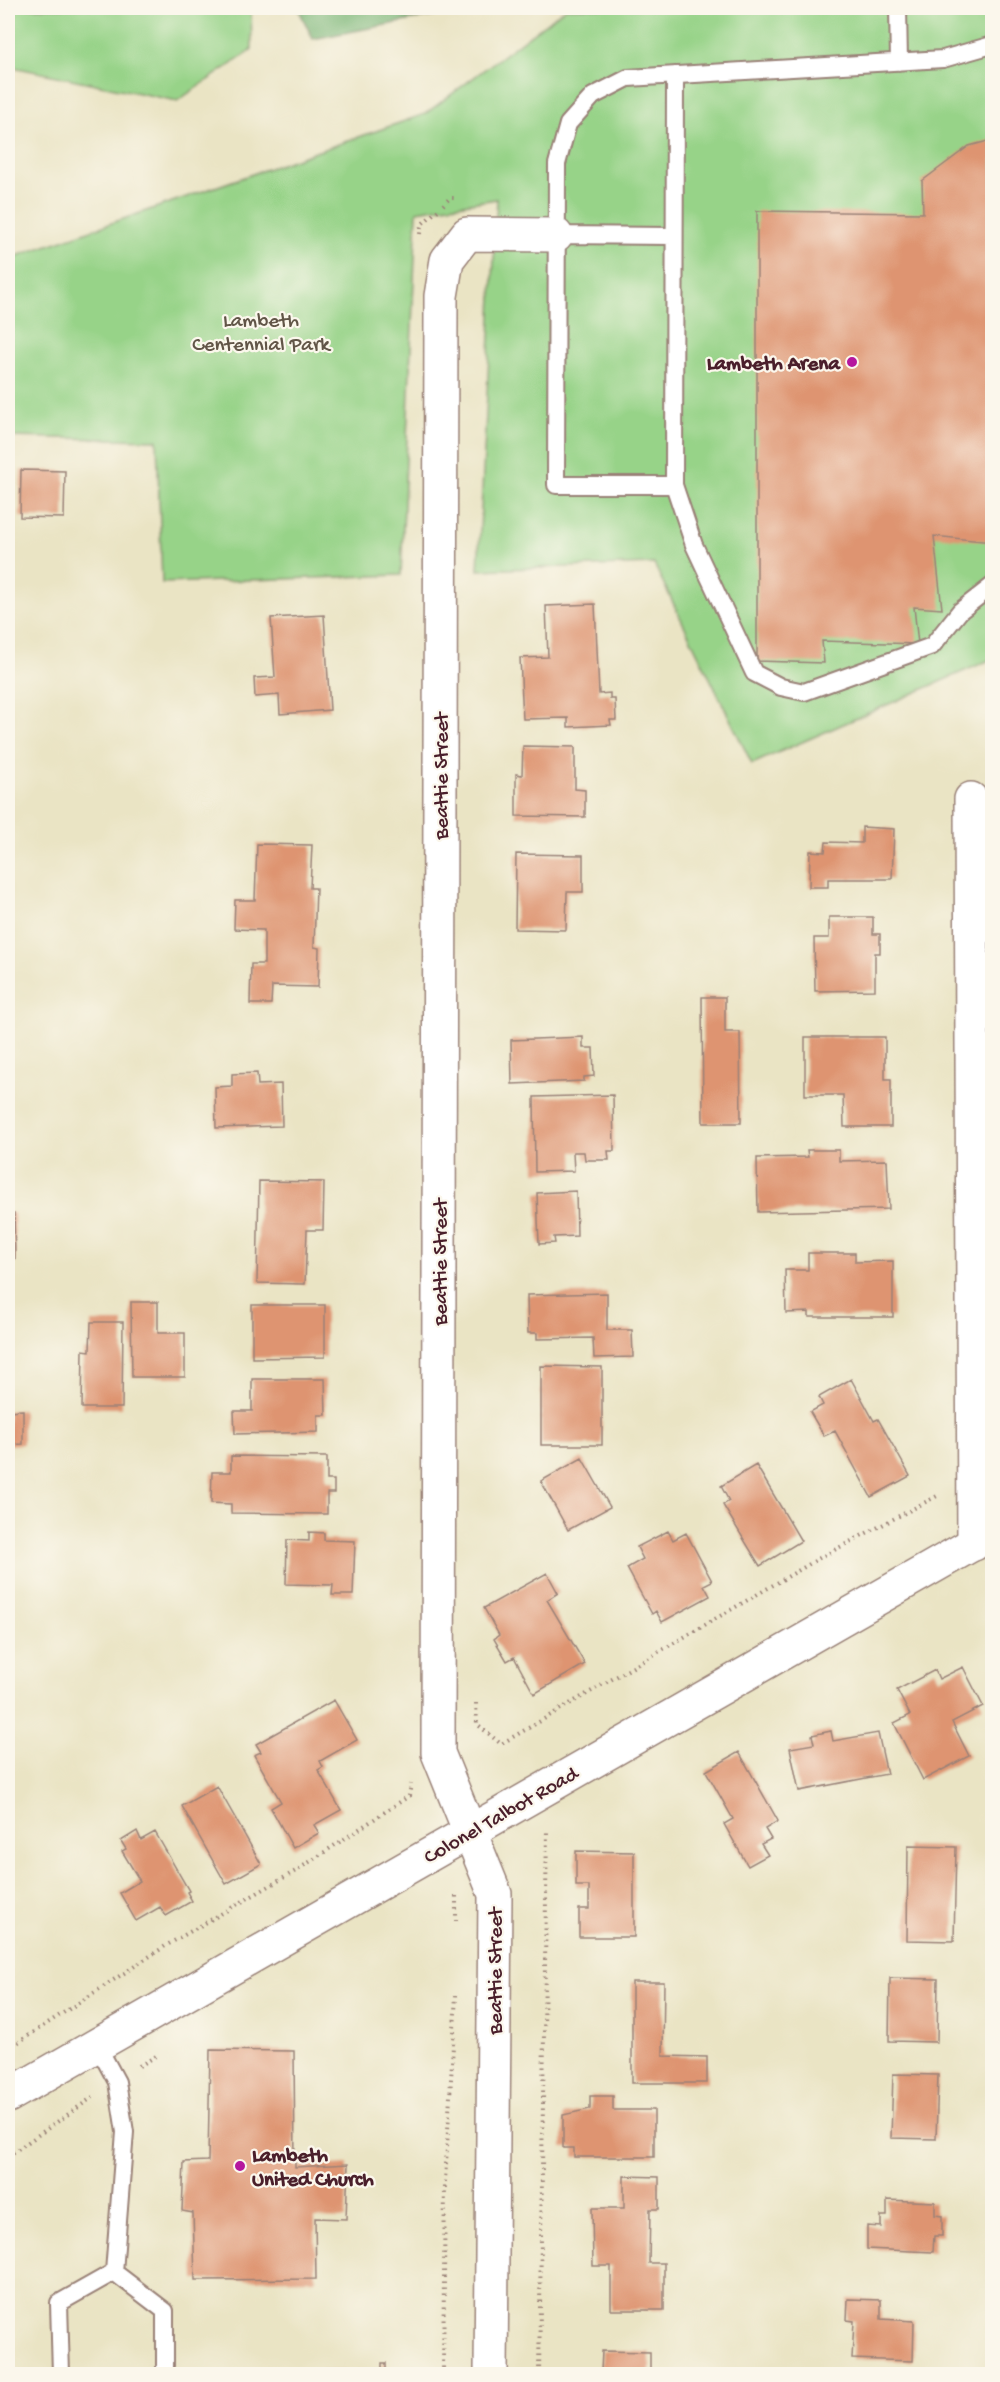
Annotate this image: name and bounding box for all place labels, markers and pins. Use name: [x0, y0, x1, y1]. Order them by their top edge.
place label: Lambeth Arena: [707, 353, 841, 378]
marker: Lambeth Arena: [845, 355, 859, 369]
place label: Lambeth United Church: [252, 2145, 374, 2194]
marker: Lambeth United Church: [233, 2159, 247, 2173]

